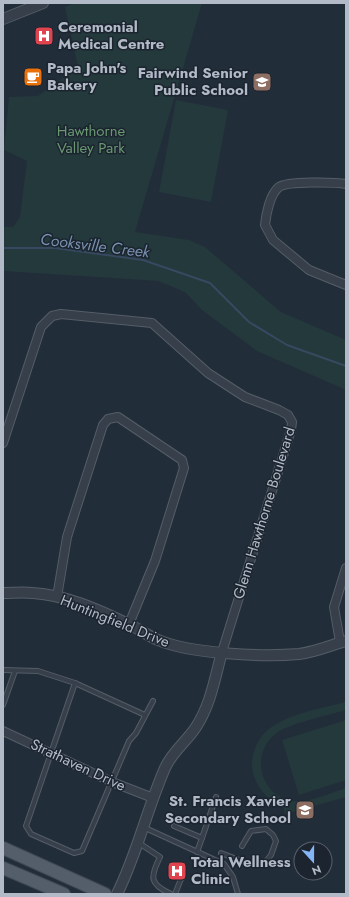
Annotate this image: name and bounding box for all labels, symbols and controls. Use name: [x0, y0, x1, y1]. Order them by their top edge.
place label: Ceremonial Medical Centre: [58, 16, 165, 55]
hospital icon: Ceremonial Medical Centre: [33, 25, 55, 47]
place label: Papa John's Bakery: [47, 57, 126, 96]
place label: Fairwind Senior Public School: [138, 62, 249, 101]
cafe icon: Papa John's Bakery: [22, 66, 44, 88]
school or university icon: Fairwind Senior Public School: [251, 71, 273, 93]
park label: Hawthorne Valley Park: [57, 120, 126, 159]
water label: Cooksville Creek: [39, 227, 152, 264]
street label: Glenn Hawthorne Boulevard: [227, 424, 301, 602]
street label: Huntingfield Drive: [57, 589, 173, 653]
street label: Strathaven Drive: [27, 733, 129, 797]
place label: St. Francis Xavier Secondary School: [165, 790, 292, 829]
school or university icon: St. Francis Xavier Secondary School: [294, 799, 316, 821]
north arrow: [293, 841, 333, 881]
place label: Total Wellness Clinic: [191, 851, 291, 890]
hospital icon: Total Wellness Clinic: [166, 860, 188, 882]
text: N: [310, 861, 324, 879]

